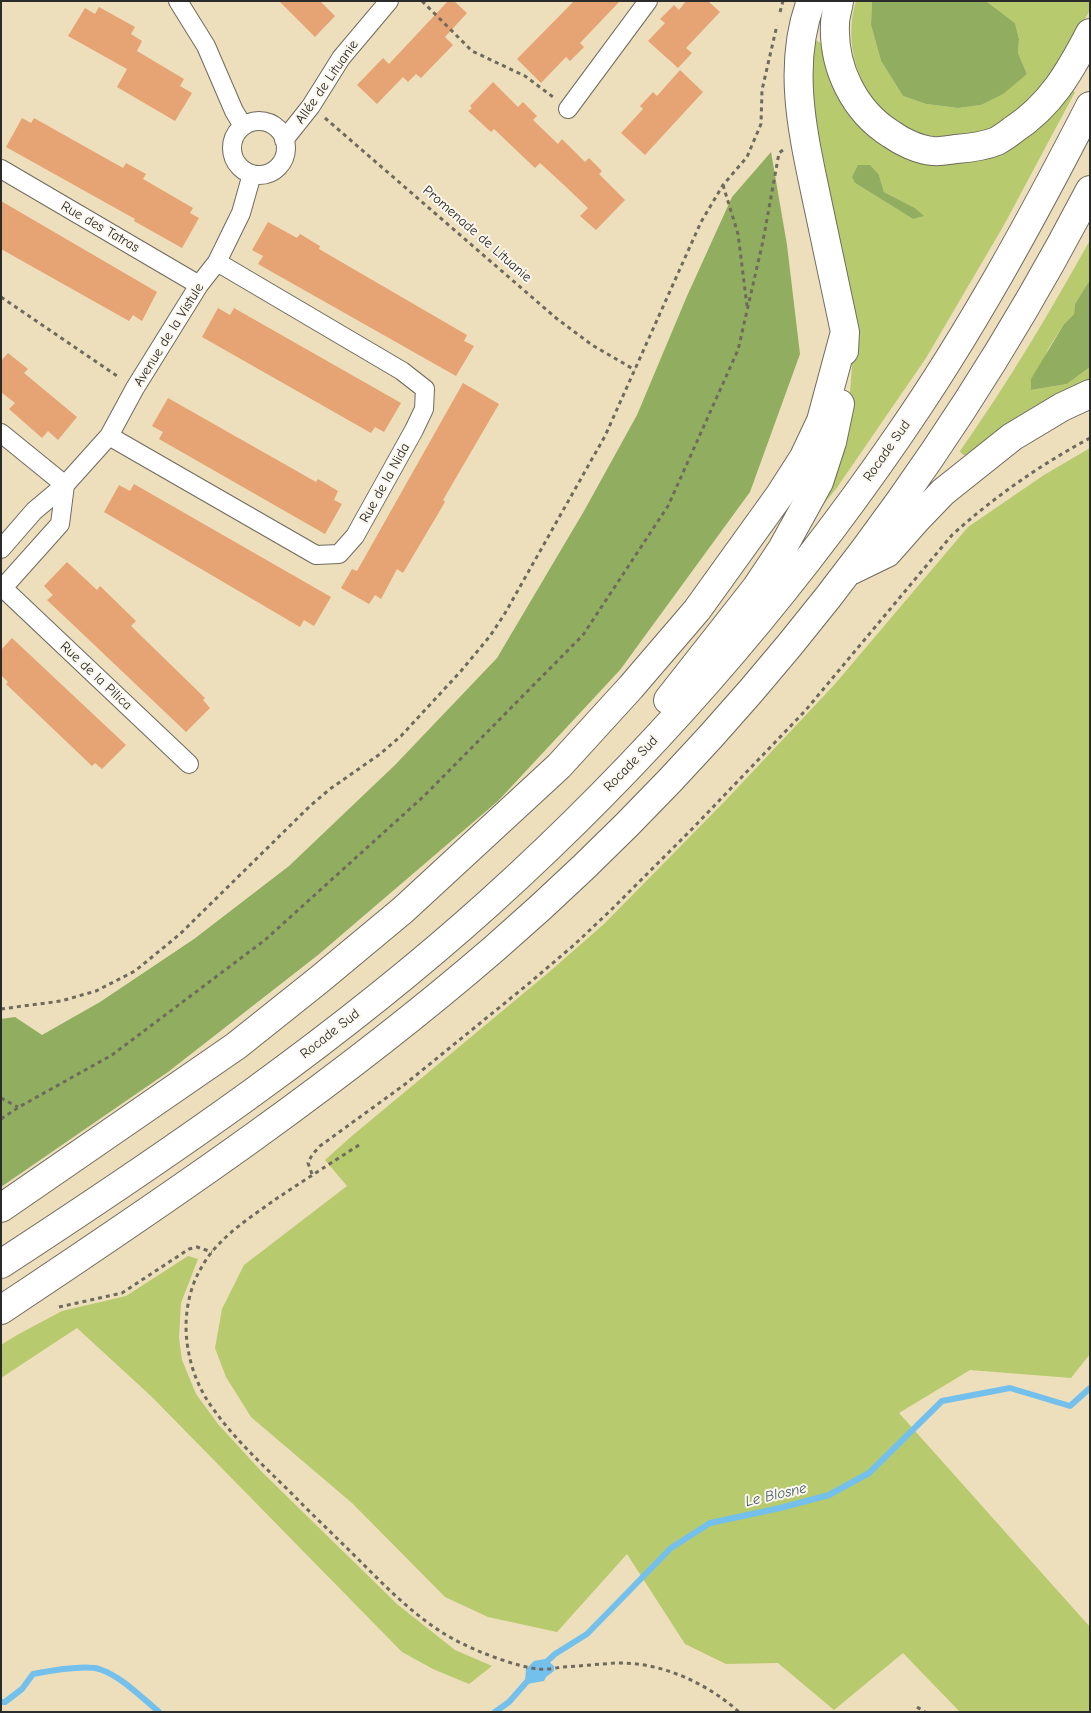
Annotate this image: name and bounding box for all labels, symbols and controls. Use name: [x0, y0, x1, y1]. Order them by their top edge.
street label: Allée de Lituanie: [292, 37, 362, 127]
street label: Promenade de Lituanie: [419, 182, 535, 286]
street label: Rue des Tatras: [58, 198, 142, 256]
street label: Avenue de la Vistule: [130, 280, 208, 390]
street label: Rocade Sud: [860, 417, 914, 485]
street label: Rue de la Nida: [356, 440, 414, 526]
street label: Rue de la Pilica: [56, 638, 136, 714]
street label: Rocade Sud: [600, 733, 662, 795]
street label: Rocade Sud: [297, 1006, 363, 1062]
water label: Le Blosne: [743, 1479, 809, 1511]

